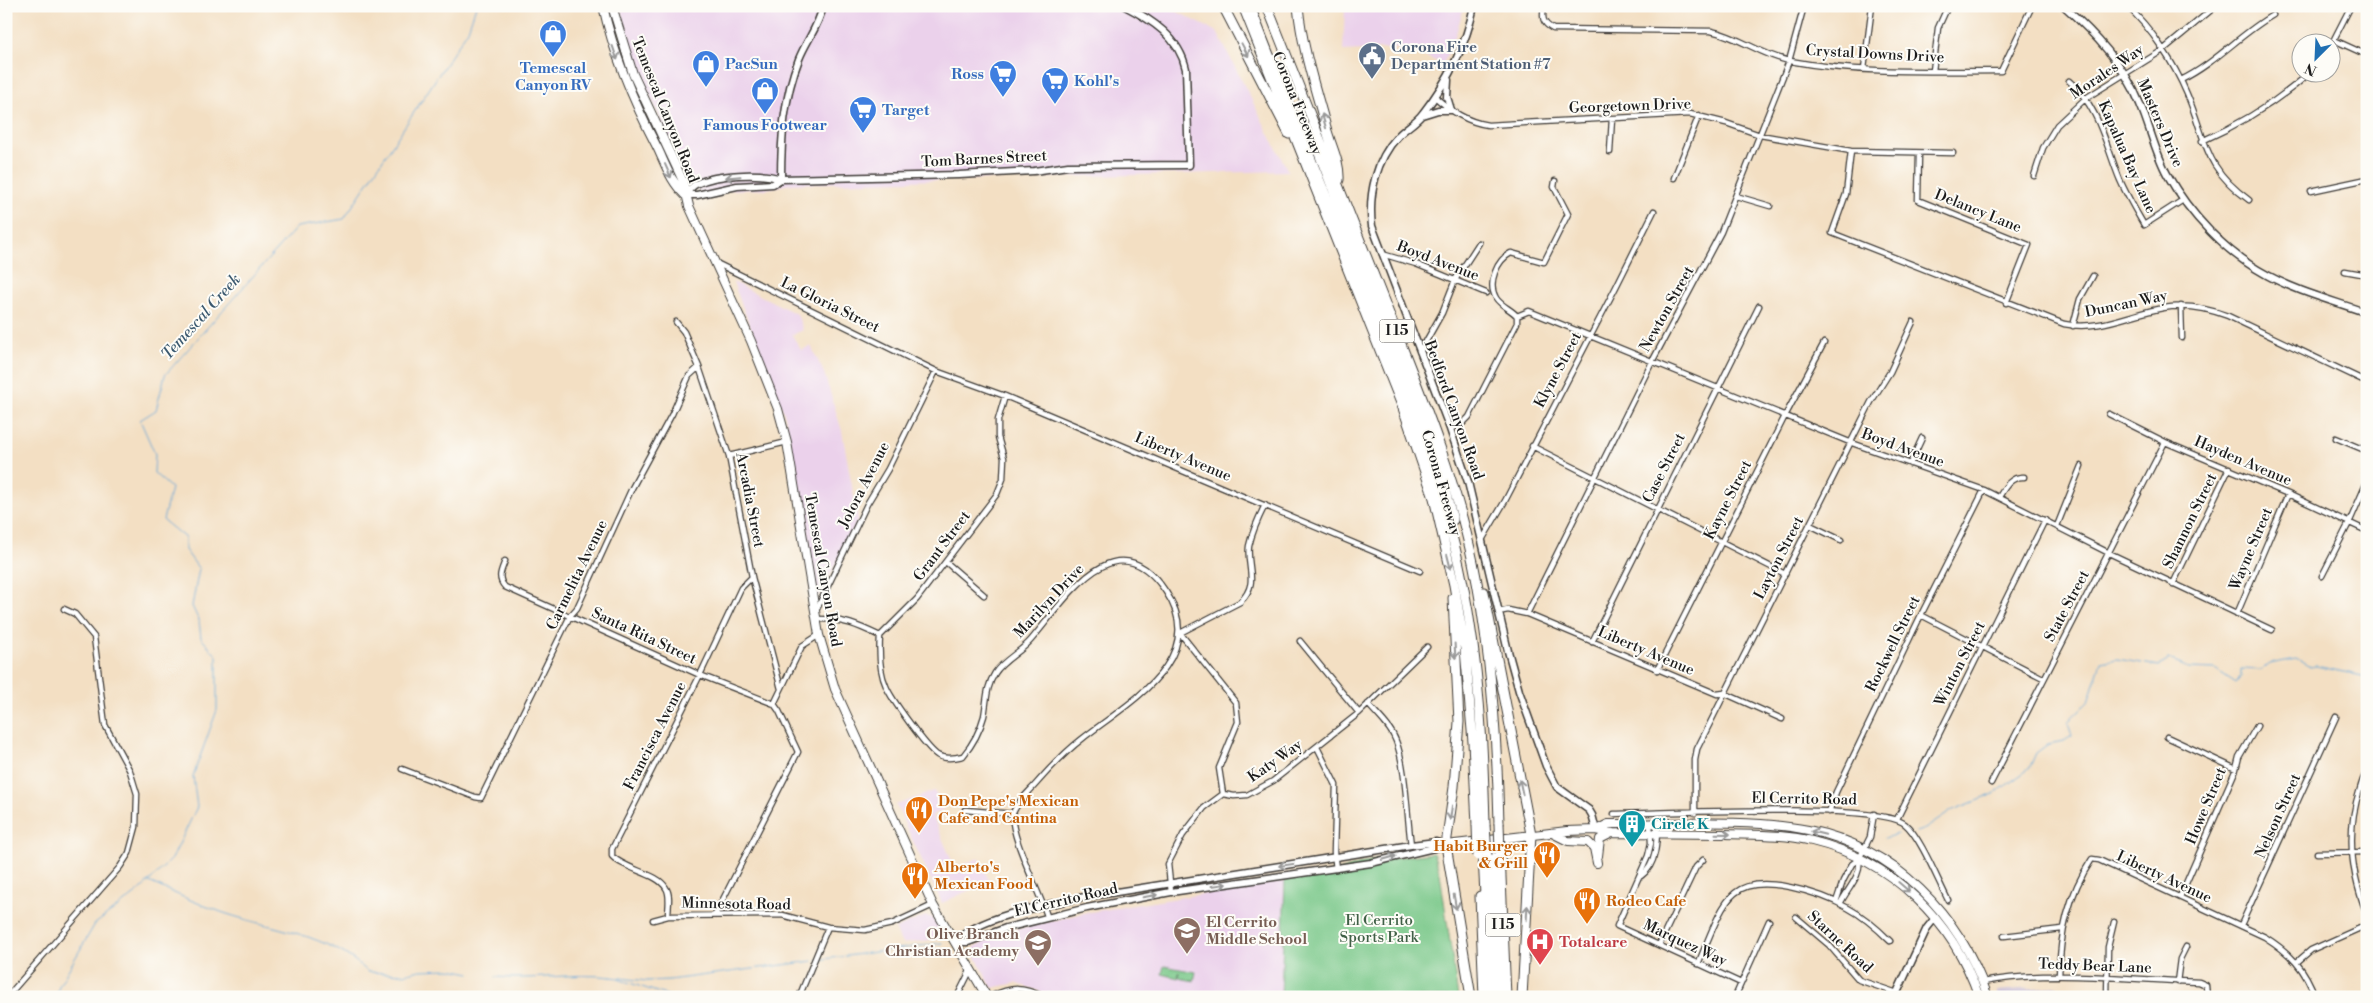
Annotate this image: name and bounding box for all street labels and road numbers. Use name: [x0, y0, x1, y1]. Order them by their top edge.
street label: Temescal Canyon Road: [627, 34, 703, 186]
street label: Morales Way: [2067, 40, 2148, 104]
street label: Crystal Downs Drive: [1805, 41, 1945, 67]
street label: Corona Freeway: [1268, 49, 1327, 158]
street label: Masters Drive: [2133, 76, 2187, 170]
street label: Georgetown Drive: [1568, 94, 1692, 118]
street label: Kapalua Bay Lane: [2094, 98, 2160, 216]
street label: Tom Barnes Street: [921, 146, 1048, 172]
street label: Delancy Lane: [1932, 185, 2024, 237]
street label: Boyd Avenue: [1393, 236, 1482, 285]
street label: Newton Street: [1636, 262, 1699, 355]
street label: La Gloria Street: [777, 273, 883, 337]
street label: Duncan Way: [2083, 286, 2170, 322]
road number: I 15: [1380, 320, 1414, 342]
street label: Klyne Street: [1530, 328, 1586, 411]
street label: Bedford Canyon Road: [1420, 337, 1488, 483]
street label: Boyd Avenue: [1858, 424, 1947, 472]
street label: Liberty Avenue: [1132, 428, 1234, 486]
street label: Corona Freeway: [1417, 428, 1465, 539]
street label: Case Street: [1638, 429, 1690, 506]
street label: Hayden Avenue: [2191, 432, 2295, 490]
street label: Jolora Avenue: [834, 439, 894, 532]
street label: Arcadia Street: [731, 450, 769, 550]
street label: Kayne Street: [1700, 456, 1756, 543]
street label: Shannon Street: [2159, 469, 2222, 572]
street label: Temescal Canyon Road: [800, 492, 846, 649]
street label: Wayne Street: [2225, 504, 2277, 594]
street label: Grant Street: [909, 507, 975, 585]
street label: Layton Street: [1750, 513, 1808, 603]
street label: Carmelita Avenue: [542, 517, 612, 633]
street label: Marilyn Drive: [1010, 560, 1088, 642]
street label: State Street: [2040, 566, 2094, 645]
street label: Rockwell Street: [1862, 592, 1925, 695]
street label: Santa Rita Street: [589, 603, 700, 669]
street label: Winton Street: [1930, 618, 1990, 711]
street label: Liberty Avenue: [1595, 622, 1697, 680]
street label: Francisca Avenue: [619, 678, 691, 794]
street label: Katy Way: [1244, 735, 1307, 787]
street label: Howe Street: [2181, 764, 2231, 847]
street label: Nelson Street: [2251, 770, 2305, 861]
street label: El Cerrito Road: [1751, 789, 1857, 809]
street label: Liberty Avenue: [2113, 847, 2215, 907]
street label: El Cerrito Road: [1012, 879, 1120, 921]
street label: Minnesota Road: [681, 894, 791, 914]
street label: Starne Road: [1803, 907, 1877, 978]
road number: I 15: [1486, 914, 1520, 936]
street label: Marquez Way: [1640, 915, 1731, 971]
street label: Teddy Bear Lane: [2038, 955, 2152, 977]

